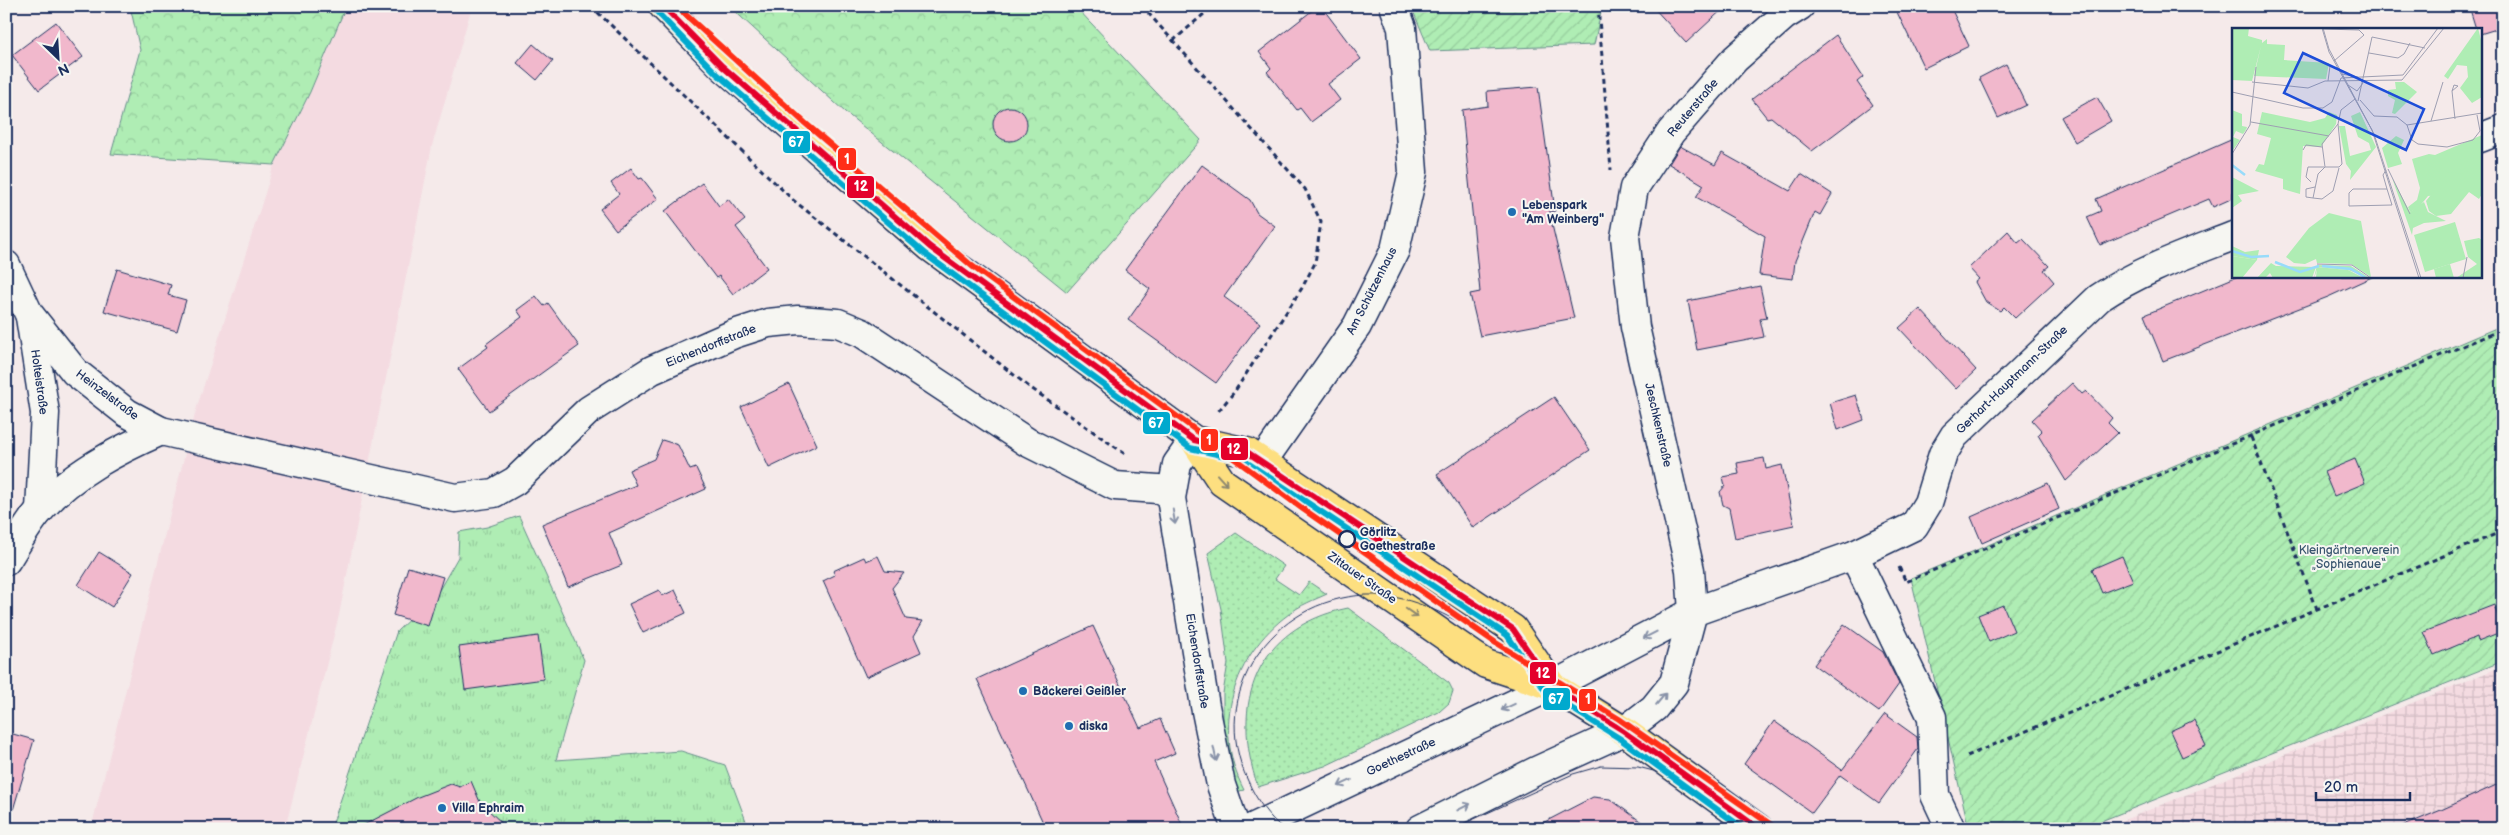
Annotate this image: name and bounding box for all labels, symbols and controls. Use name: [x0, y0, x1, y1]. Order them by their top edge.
inset map: [2232, 28, 2482, 278]
north arrow: [32, 32, 82, 82]
text: N: [55, 59, 72, 79]
street label: Reuterstraße: [1664, 76, 1722, 140]
line badge: 67: [782, 130, 811, 154]
text: 67: [788, 134, 804, 151]
line badge: 1: [837, 147, 857, 171]
text: 1: [844, 151, 850, 168]
line badge: 12: [846, 175, 875, 199]
text: 12: [854, 178, 869, 195]
place label: Lebenspark "Am Weinberg": [1522, 198, 1604, 227]
marker: Lebenspark "Am Weinberg": [1506, 206, 1518, 218]
street label: Am Schützenhaus: [1343, 245, 1401, 337]
street label: Eichendorffstraße: [664, 321, 758, 371]
street label: Gerhart-Hauptmann-Straße: [1953, 323, 2071, 437]
street label: Holteistraße: [27, 348, 51, 416]
street label: Heinzelstraße: [72, 366, 142, 424]
street label: Jeschkenstraße: [1641, 381, 1675, 469]
line badge: 67: [1142, 411, 1171, 435]
text: 67: [1148, 415, 1164, 432]
line badge: 1: [1200, 428, 1219, 452]
text: 1: [1206, 432, 1212, 449]
line badge: 12: [1220, 437, 1249, 461]
text: 12: [1227, 441, 1242, 458]
one-way arrow: [1216, 473, 1227, 486]
one-way arrow: [1169, 509, 1179, 525]
place label: Görlitz Goethestraße: [1360, 525, 1435, 554]
marker: Görlitz Goethestraße: [1338, 530, 1356, 548]
park label: Kleingärtnerverein „Sophienaue“: [2299, 543, 2400, 572]
street label: Zittauer Straße: [1324, 548, 1399, 607]
one-way arrow: [1404, 608, 1418, 618]
street label: Eichendorffstraße: [1182, 612, 1212, 710]
one-way arrow: [1643, 631, 1658, 640]
line badge: 12: [1529, 661, 1557, 685]
text: 12: [1536, 665, 1551, 682]
place label: Bäckerei Geißler: [1033, 684, 1126, 699]
marker: Bäckerei Geißler: [1017, 685, 1029, 697]
line badge: 67: [1542, 687, 1571, 711]
line badge: 1: [1578, 688, 1597, 712]
text: 67: [1548, 691, 1564, 708]
text: 1: [1585, 691, 1591, 708]
one-way arrow: [1655, 693, 1667, 706]
one-way arrow: [1501, 703, 1516, 712]
place label: diska: [1079, 719, 1108, 734]
marker: diska: [1063, 720, 1075, 732]
street label: Goethestraße: [1364, 734, 1438, 780]
one-way arrow: [1210, 746, 1220, 762]
scale bar: [2316, 770, 2410, 802]
text: 20 m: [2324, 778, 2358, 797]
one-way arrow: [1338, 779, 1353, 789]
place label: Villa Ephraim: [452, 801, 524, 816]
marker: Villa Ephraim: [436, 802, 448, 814]
one-way arrow: [1456, 802, 1471, 812]

